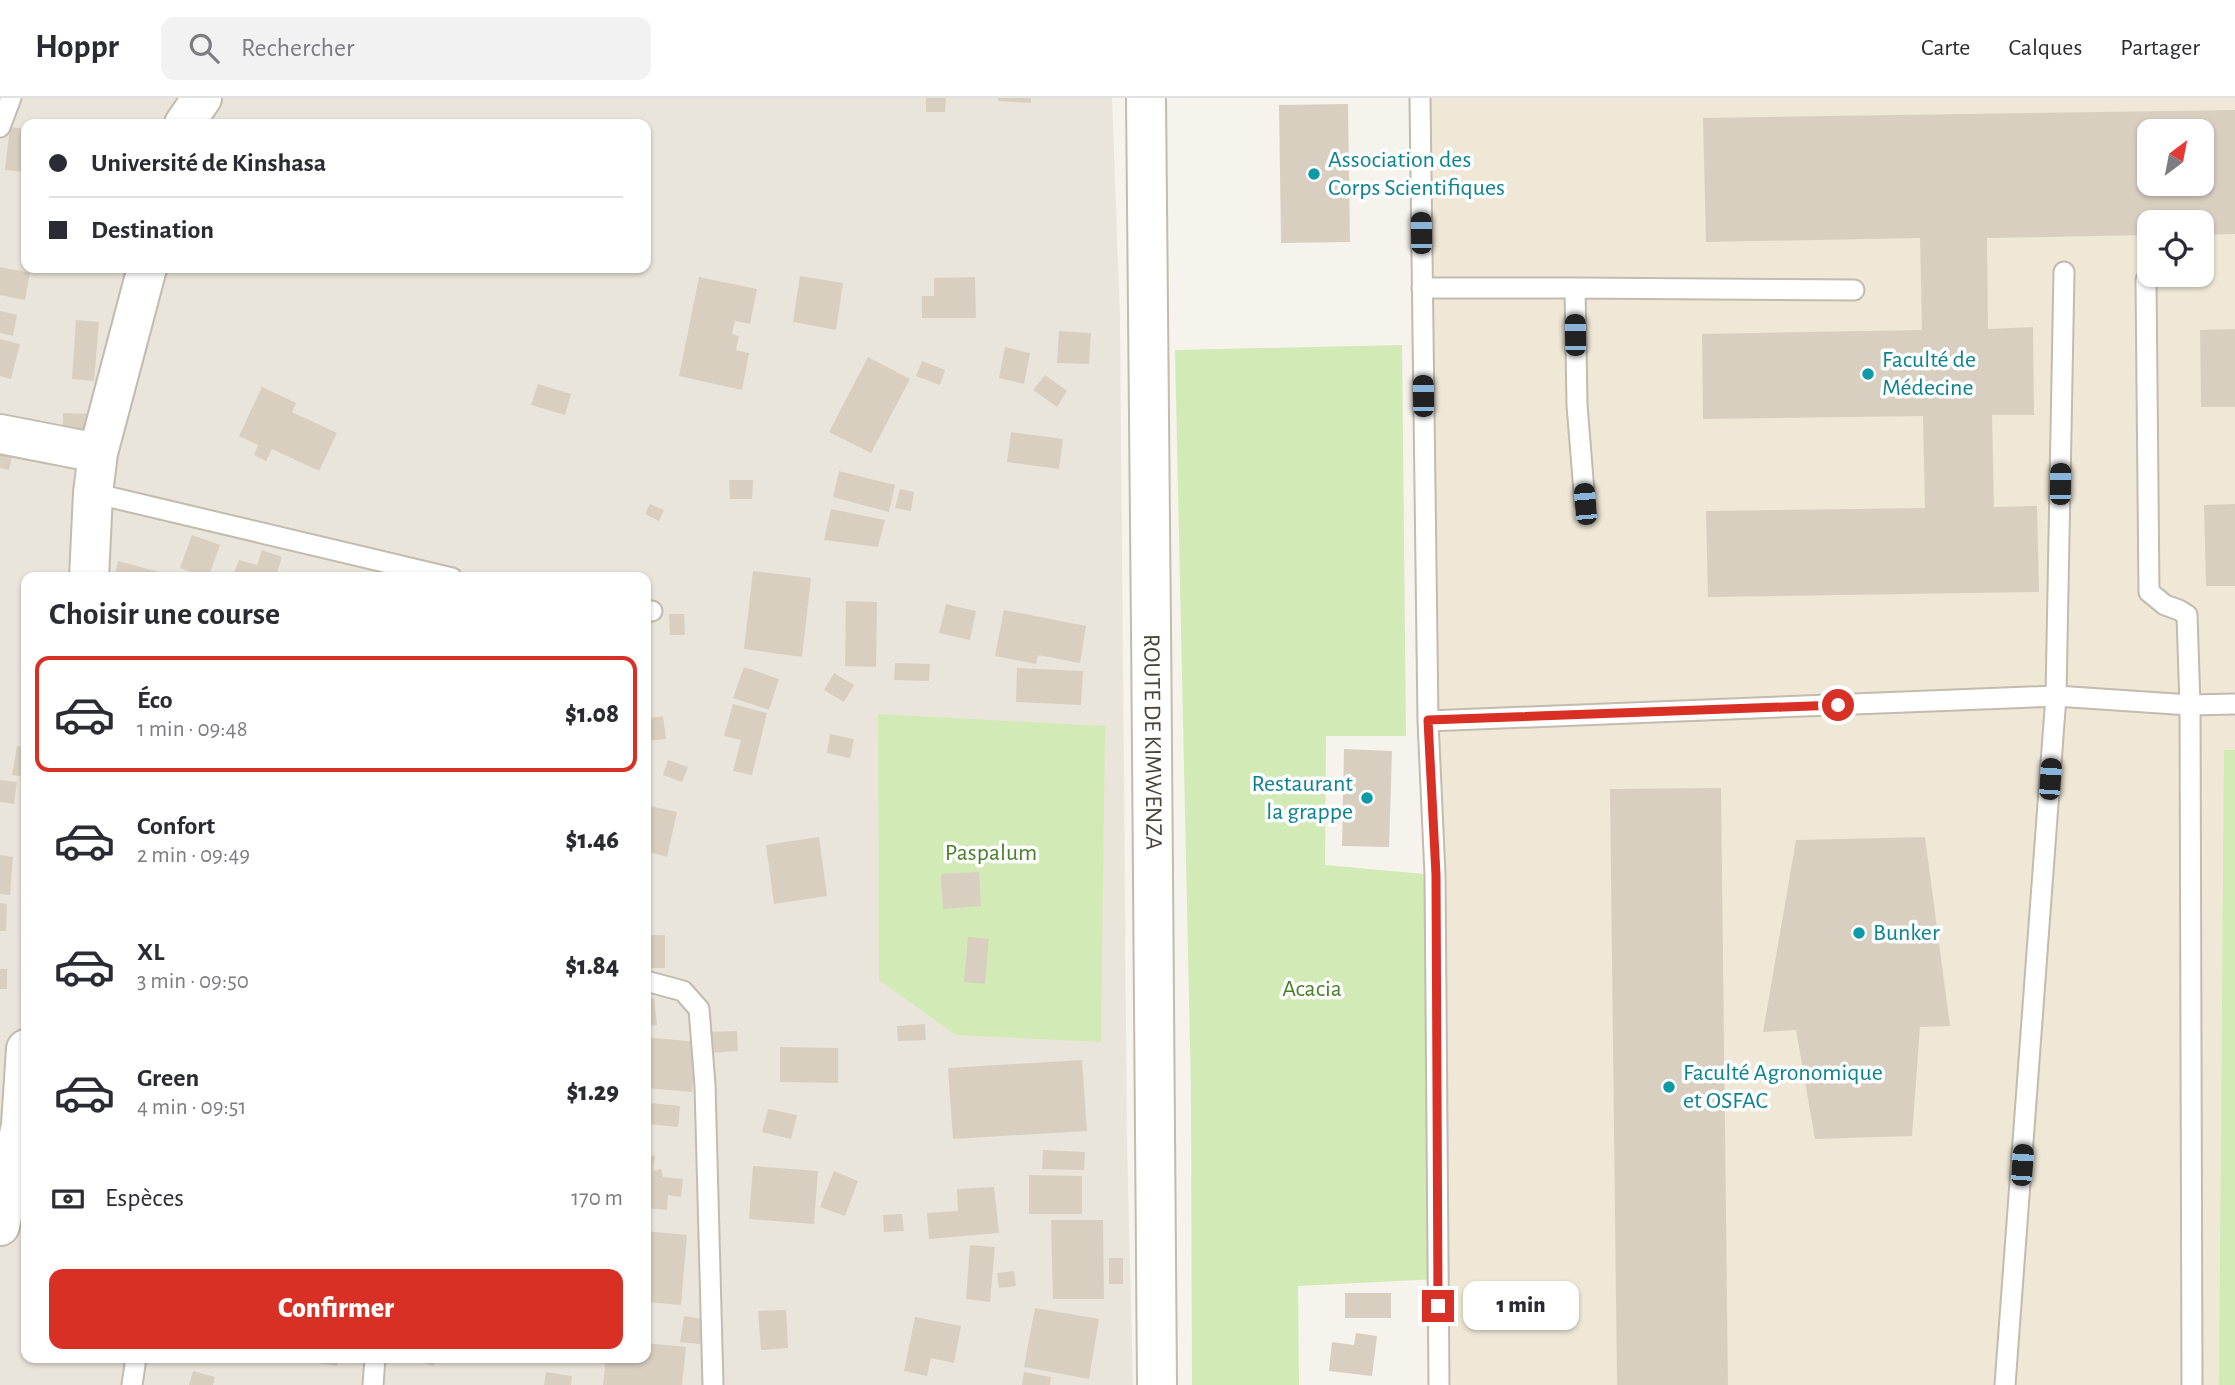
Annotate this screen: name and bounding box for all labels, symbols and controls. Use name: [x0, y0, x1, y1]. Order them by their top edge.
search box: [161, 17, 651, 80]
icon: search: [185, 29, 223, 67]
text: Hoppr: [35, 31, 119, 64]
text: Rechercher: [241, 35, 354, 61]
text: Carte: [1921, 36, 1970, 60]
text: Calques: [2008, 36, 2082, 60]
text: Partager: [2120, 36, 2200, 60]
north arrow: [2137, 119, 2214, 196]
map controls: [2137, 119, 2214, 287]
place label: Association des Corps Scientifiques: [1328, 148, 1505, 200]
text: Université de Kinshasa: [91, 150, 326, 176]
marker: Association des Corps Scientifiques: [1306, 166, 1322, 182]
button: locate: [2137, 210, 2214, 287]
car: [1411, 212, 1432, 254]
text: Destination: [91, 217, 214, 243]
car: [1565, 314, 1586, 356]
place label: Faculté de Médecine: [1882, 348, 1976, 400]
marker: Faculté de Médecine: [1860, 366, 1876, 382]
car: [1413, 375, 1434, 417]
car: [2050, 463, 2071, 505]
car: [1573, 482, 1598, 526]
text: Choisir une course: [49, 598, 280, 630]
street label: ROUTE DE KIMWENZA: [1139, 634, 1165, 850]
icon: car: [53, 683, 116, 746]
text: Éco: [137, 687, 173, 713]
route start: [1822, 689, 1854, 721]
text: $1.08: [565, 701, 619, 727]
text: 1 min · 09:48: [137, 718, 248, 741]
car: [2039, 757, 2062, 801]
place label: Restaurant la grappe: [1251, 772, 1353, 824]
marker: Restaurant la grappe: [1359, 790, 1375, 806]
icon: car: [53, 809, 116, 872]
text: Confort: [137, 813, 215, 839]
text: $1.46: [566, 827, 619, 853]
park label: Paspalum: [945, 841, 1037, 865]
text: 2 min · 09:49: [137, 844, 250, 867]
place label: Bunker: [1873, 921, 1940, 945]
marker: Bunker: [1851, 925, 1867, 941]
icon: car: [53, 935, 116, 998]
text: XL: [137, 939, 164, 965]
text: $1.84: [565, 953, 619, 979]
text: 3 min · 09:50: [137, 970, 249, 993]
park label: Acacia: [1282, 977, 1342, 1001]
icon: car: [53, 1061, 116, 1124]
place label: Faculté Agronomique et OSFAC: [1683, 1061, 1883, 1113]
text: Green: [137, 1065, 199, 1091]
text: $1.29: [566, 1079, 619, 1105]
marker: Faculté Agronomique et OSFAC: [1661, 1079, 1677, 1095]
text: 4 min · 09:51: [137, 1096, 246, 1119]
car: [2011, 1143, 2034, 1187]
icon: cash: [49, 1180, 87, 1218]
text: Espèces: [105, 1185, 184, 1211]
text: 170 m: [571, 1187, 623, 1210]
button: Confirmer: [49, 1269, 623, 1349]
callout: 1 min: [1462, 1282, 1578, 1330]
route end: [1422, 1290, 1454, 1322]
text: 1 min: [1497, 1294, 1545, 1317]

